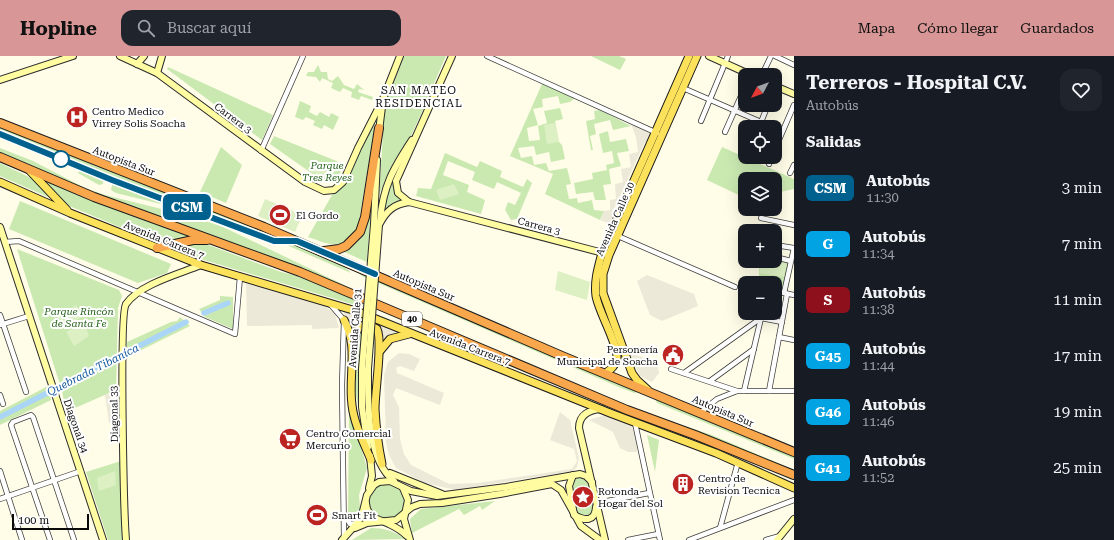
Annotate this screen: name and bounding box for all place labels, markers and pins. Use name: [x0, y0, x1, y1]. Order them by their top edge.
hospital icon: Centro Medico Virrey Solis Soacha: [64, 104, 90, 130]
place label: Centro Medico Virrey Solis Soacha: [92, 106, 186, 129]
unlabelled marker: [52, 150, 70, 168]
sports icon: El Gordo: [267, 202, 293, 228]
place label: El Gordo: [296, 210, 339, 221]
public building icon: Personería Municipal de Soacha: [660, 342, 686, 368]
place label: Personería Municipal de Soacha: [557, 344, 659, 367]
supermarket icon: Centro Comercial Mercurio: [277, 426, 303, 452]
place label: Centro Comercial Mercurio: [306, 428, 391, 451]
building icon: Centro de Revision Tecnica: [670, 471, 696, 497]
place label: Centro de Revision Tecnica: [698, 473, 781, 496]
place icon: Rotonda Hogar del Sol: [570, 484, 596, 510]
place label: Rotonda Hogar del Sol: [598, 486, 663, 509]
sports icon: Smart Fit: [304, 502, 330, 528]
place label: Smart Fit: [332, 510, 376, 521]

